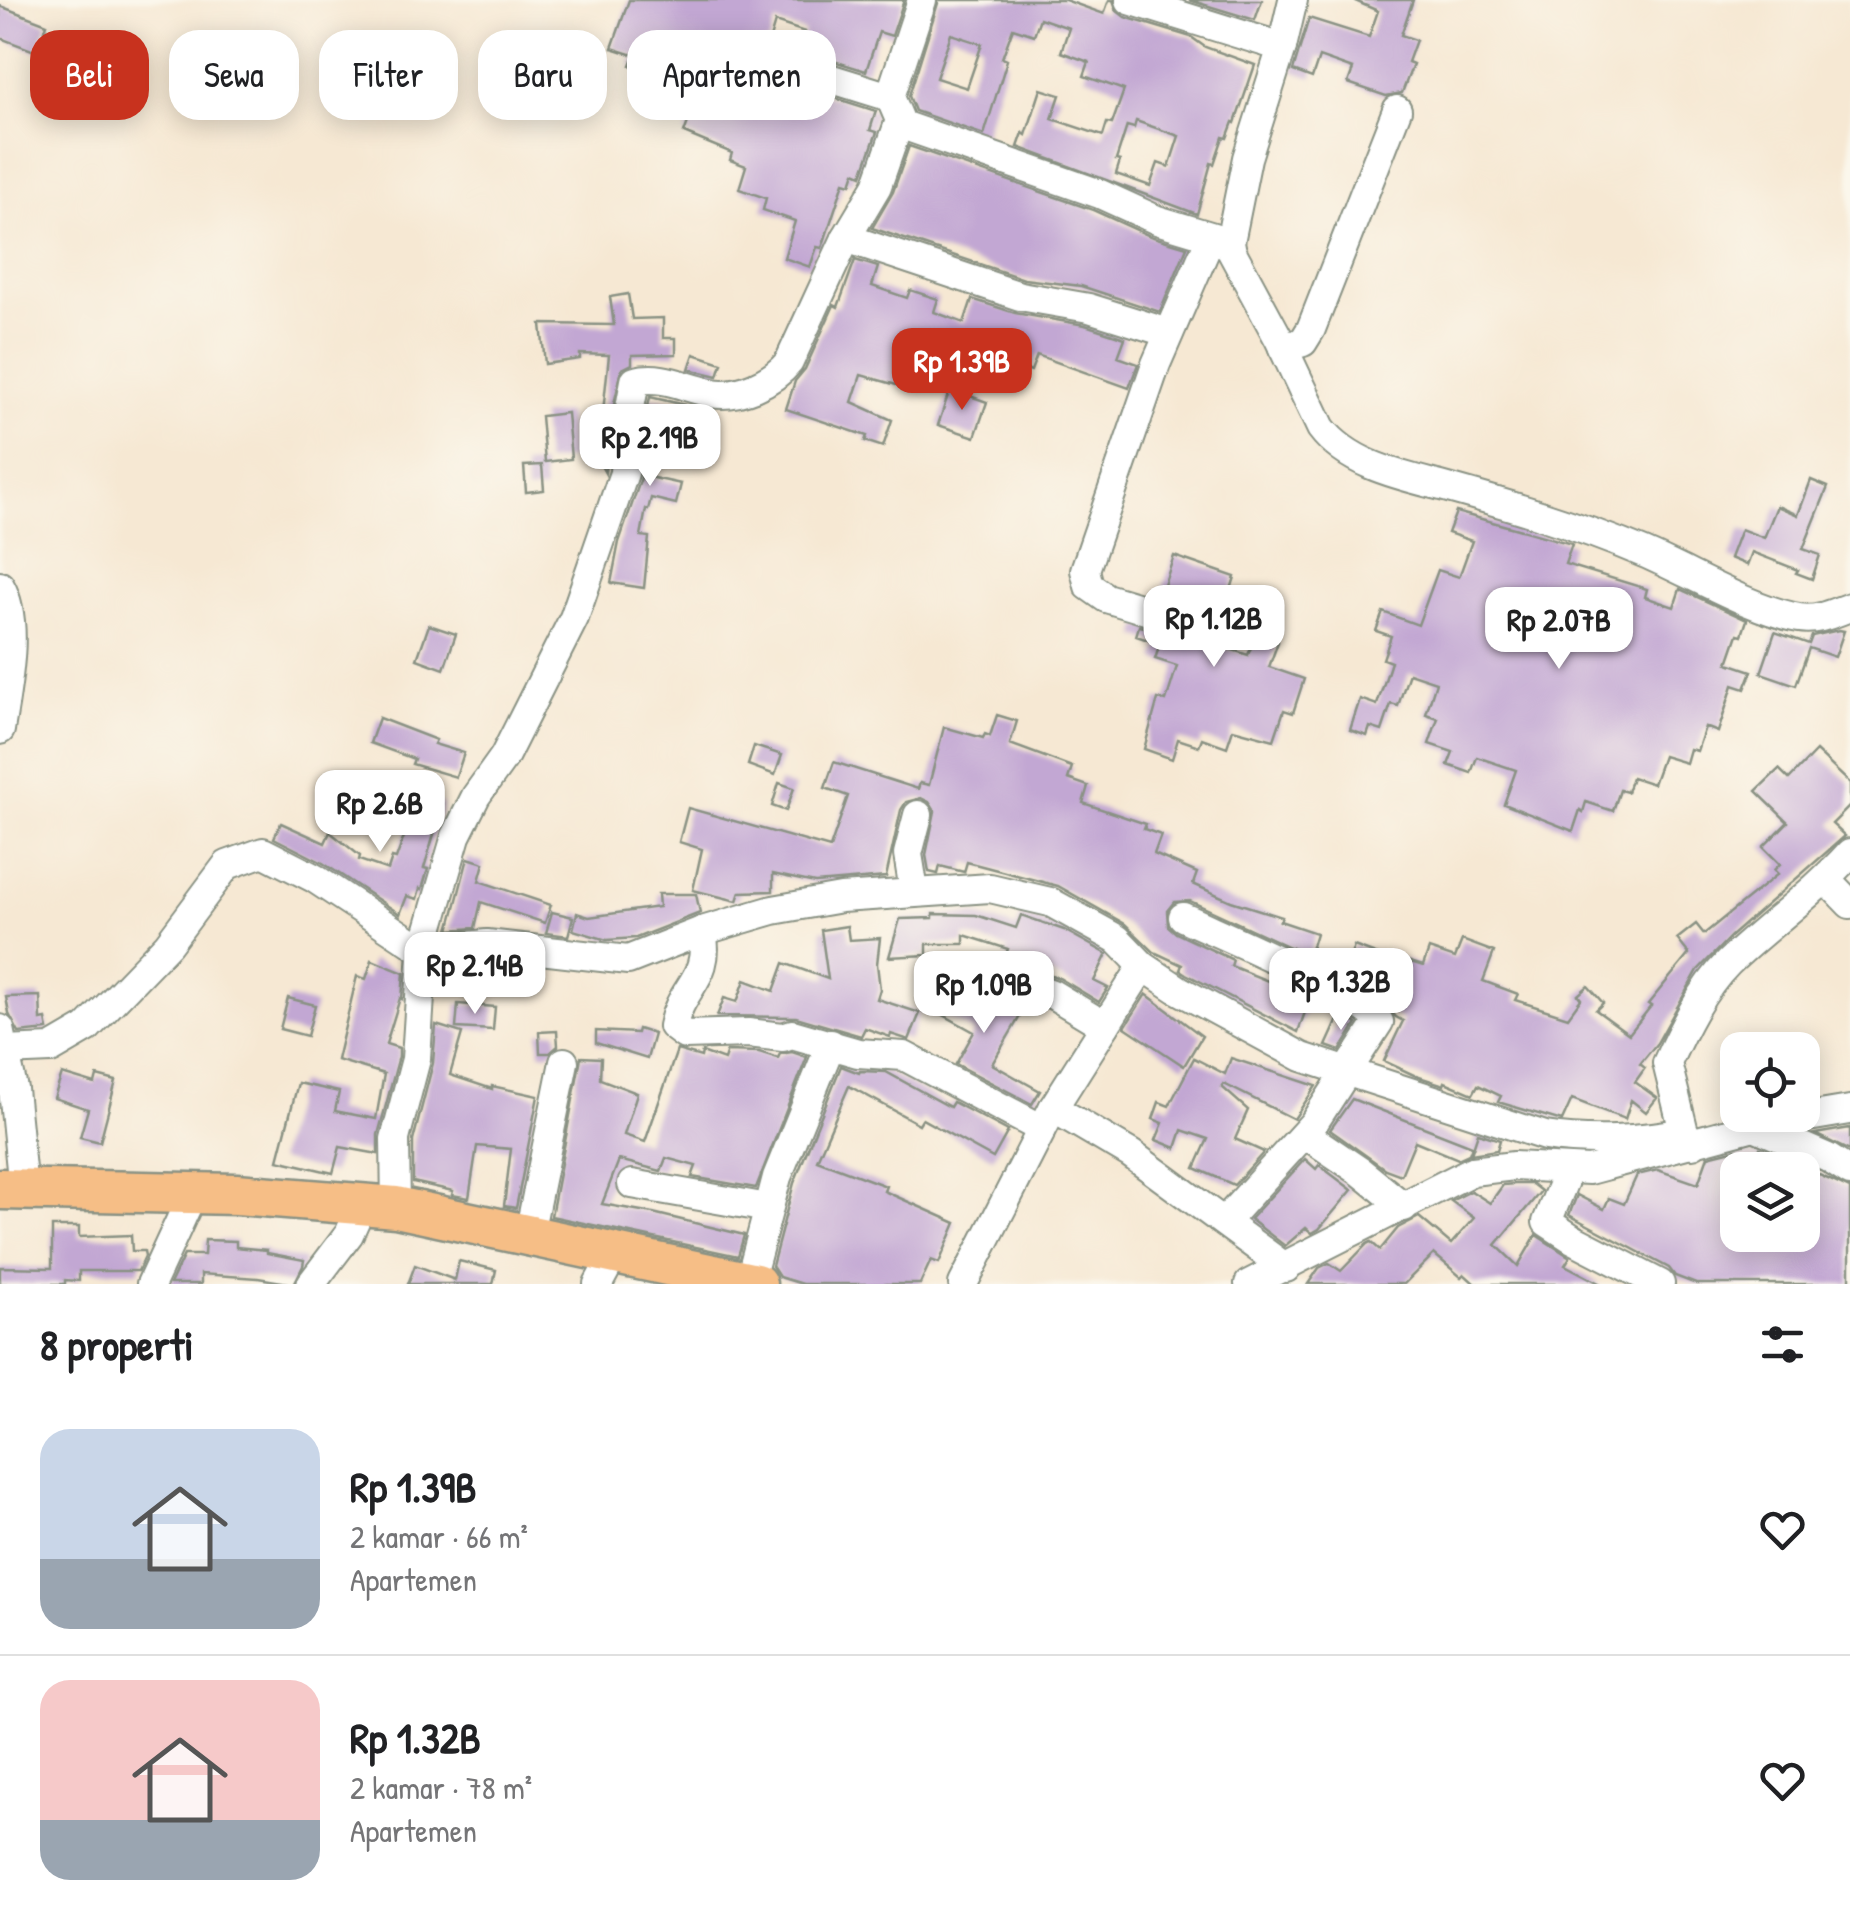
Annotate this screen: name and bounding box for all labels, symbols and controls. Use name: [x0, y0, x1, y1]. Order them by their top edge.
chip: Beli: [30, 30, 149, 120]
chip: Sewa: [169, 30, 299, 120]
chip: Filter: [319, 30, 458, 120]
chip: Baru: [478, 30, 607, 120]
chip: Apartemen: [627, 30, 836, 120]
pin: Rp 1.39B: [859, 328, 1065, 413]
text: Rp 1.39B: [914, 339, 1010, 382]
pin: Rp 2.19B: [547, 404, 753, 489]
text: Rp 2.19B: [602, 415, 699, 458]
pin: Rp 1.12B: [1111, 585, 1317, 670]
pin: Rp 2.07B: [1456, 587, 1662, 672]
text: Rp 1.12B: [1166, 596, 1262, 639]
text: Rp 2.07B: [1507, 598, 1611, 641]
pin: Rp 2.6B: [288, 770, 472, 855]
text: Rp 2.6B: [337, 781, 423, 824]
pin: Rp 2.14B: [372, 932, 578, 1017]
text: Rp 2.14B: [426, 943, 524, 986]
pin: Rp 1.32B: [1238, 948, 1444, 1033]
pin: Rp 1.09B: [881, 951, 1087, 1036]
text: Rp 1.32B: [1291, 959, 1391, 1002]
text: Rp 1.09B: [936, 962, 1032, 1005]
map controls: [1720, 1032, 1820, 1252]
button: locate: [1720, 1032, 1820, 1132]
button: layers: [1720, 1152, 1820, 1252]
text: 8 properti: [40, 1316, 194, 1373]
icon: filters: [1755, 1317, 1810, 1372]
text: Rp 1.39B: [350, 1458, 476, 1515]
icon: home: [120, 1469, 240, 1589]
icon: heart: [1755, 1502, 1810, 1557]
text: 2 kamar · 66 m²: [350, 1515, 528, 1558]
text: Apartemen: [350, 1558, 477, 1601]
text: Rp 1.32B: [350, 1709, 481, 1766]
icon: home: [120, 1720, 240, 1840]
icon: heart: [1755, 1753, 1810, 1808]
text: 2 kamar · 78 m²: [350, 1766, 532, 1809]
text: Apartemen: [350, 1809, 477, 1852]

